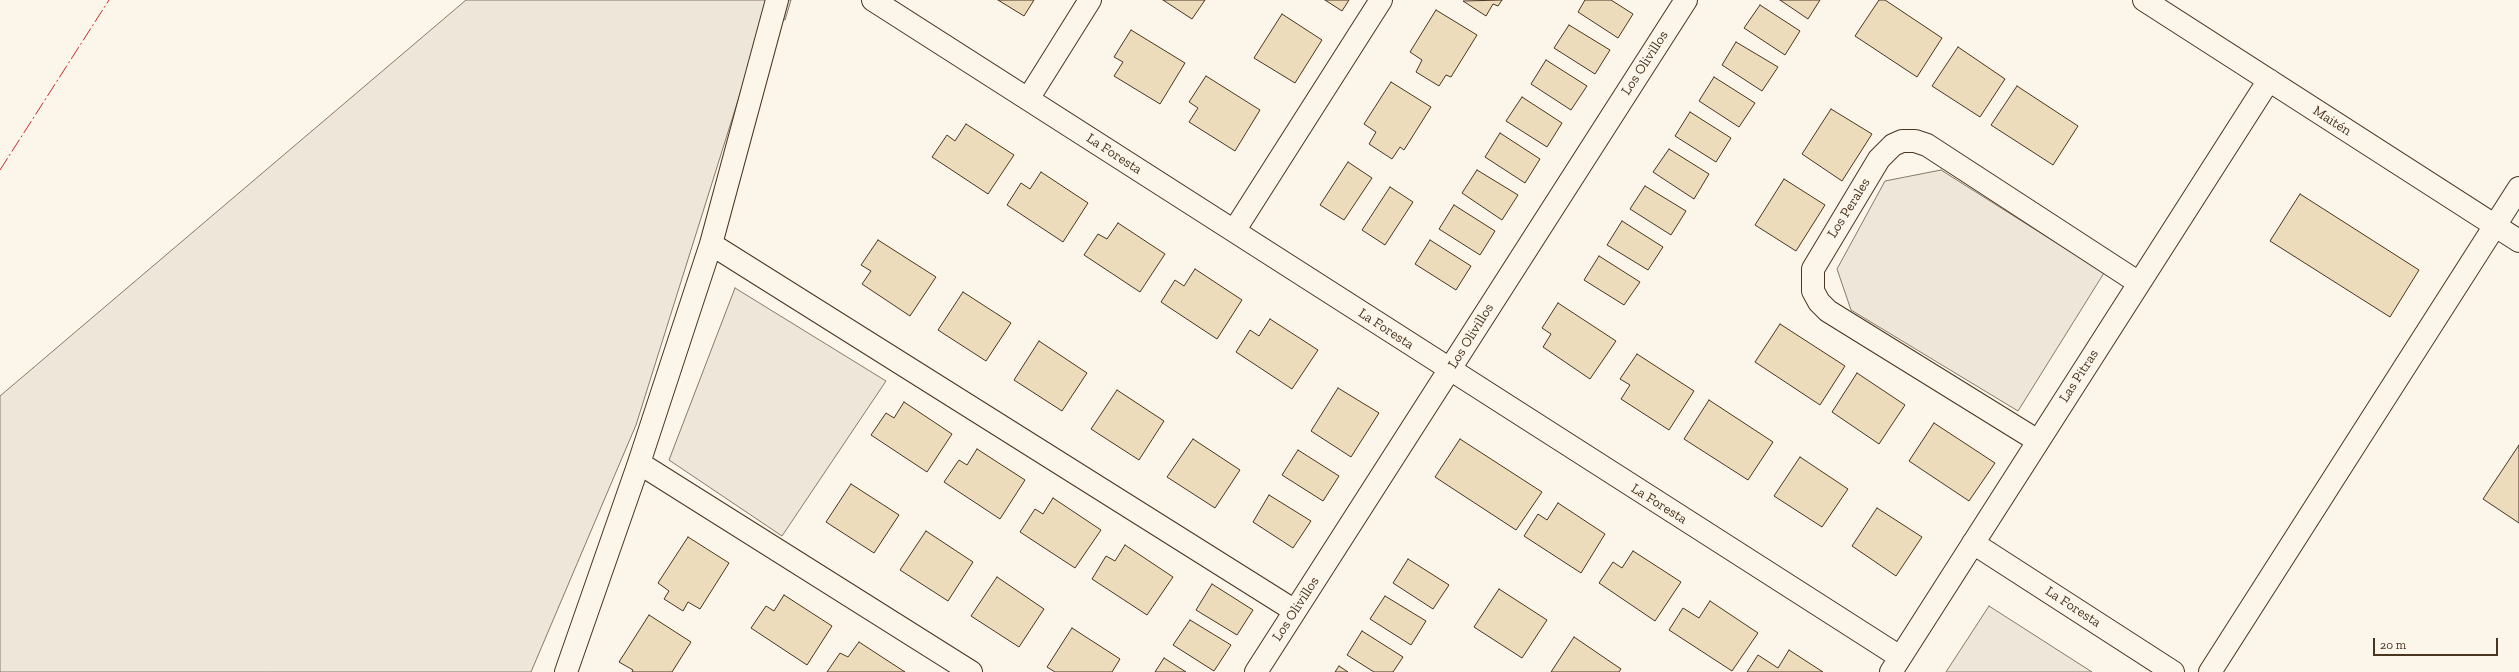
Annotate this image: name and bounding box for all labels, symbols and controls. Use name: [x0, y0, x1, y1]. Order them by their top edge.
street label: Los Olivillos: [1618, 28, 1672, 98]
street label: Maitén: [2310, 102, 2354, 140]
street label: La Foresta: [1083, 130, 1145, 178]
street label: Los Perales: [1824, 175, 1874, 241]
street label: Los Olivillos: [1444, 300, 1498, 372]
street label: La Foresta: [1355, 305, 1417, 353]
street label: Las Pitras: [2056, 346, 2102, 406]
street label: La Foresta: [1628, 480, 1690, 528]
street label: Los Olivillos: [1269, 574, 1323, 644]
street label: La Foresta: [2042, 583, 2104, 631]
scale bar: [2375, 630, 2500, 656]
text: 20 m: [2380, 638, 2406, 652]

